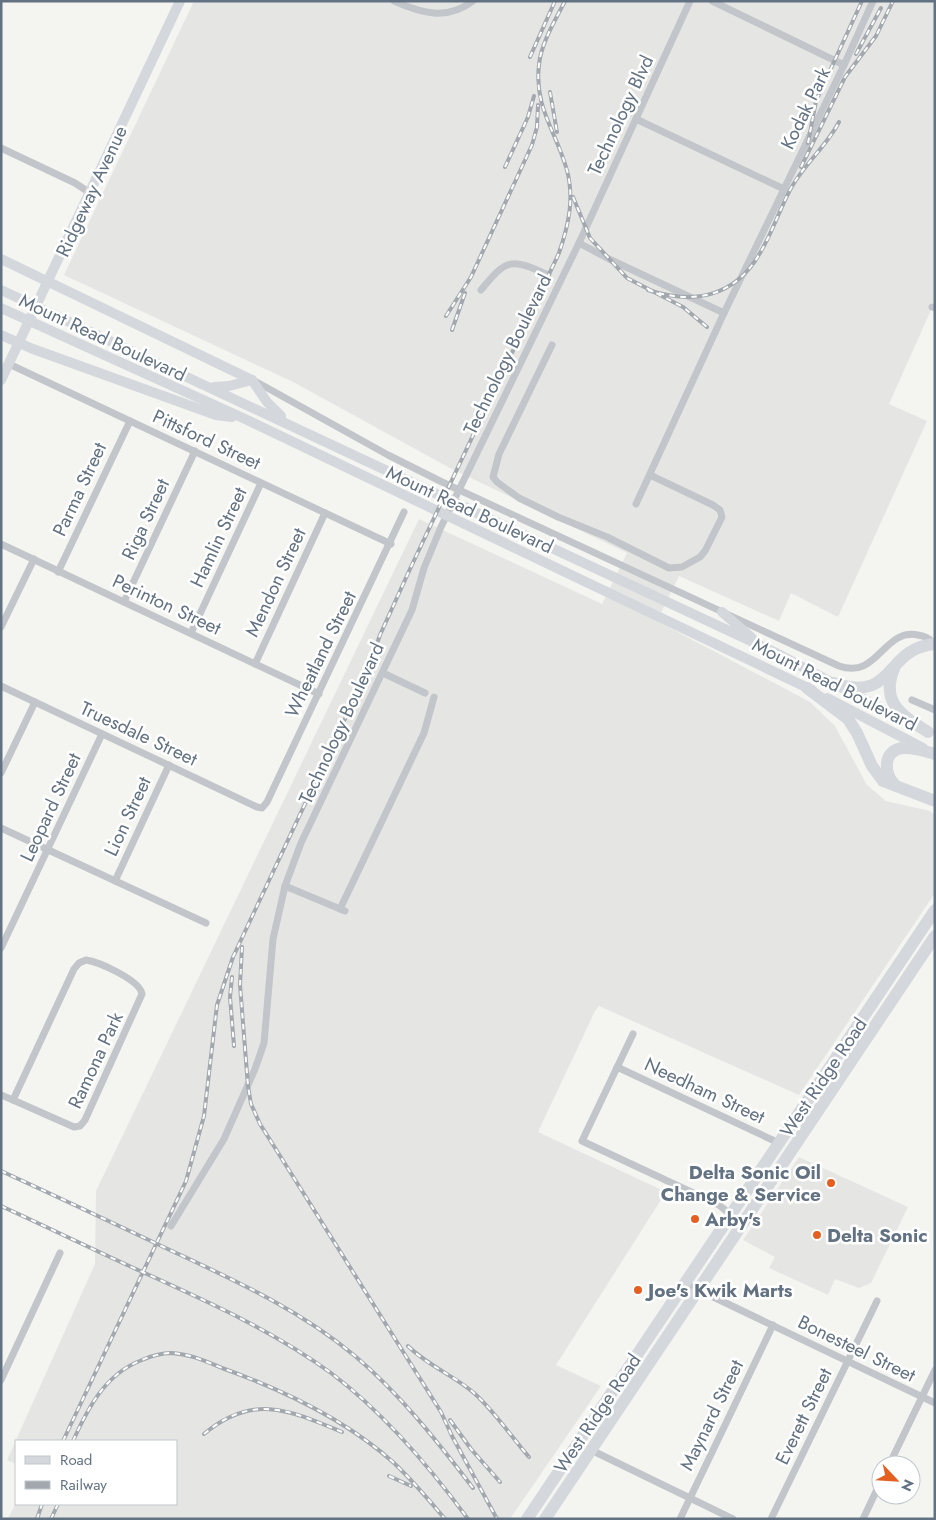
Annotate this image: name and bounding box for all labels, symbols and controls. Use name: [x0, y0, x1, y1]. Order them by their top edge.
street label: Technology Blvd: [581, 51, 660, 180]
street label: Kodak Park: [774, 62, 837, 154]
street label: Ridgeway Avenue: [49, 121, 134, 261]
street label: Technology Boulevard: [457, 269, 558, 439]
street label: Mount Read Boulevard: [15, 287, 191, 388]
street label: Pittsford Street: [148, 403, 266, 476]
street label: Parma Street: [46, 438, 113, 540]
street label: Mount Read Boulevard: [382, 459, 558, 560]
street label: Riga Street: [115, 474, 176, 564]
street label: Hamlin Street: [183, 482, 254, 592]
street label: Mendon Street: [238, 523, 313, 641]
street label: Perinton Street: [108, 567, 226, 642]
street label: Wheatland Street: [278, 586, 363, 722]
street label: Mount Read Boulevard: [748, 631, 922, 738]
street label: Technology Boulevard: [292, 638, 391, 808]
street label: Truesdale Street: [76, 695, 202, 773]
street label: Leopard Street: [13, 748, 88, 866]
street label: Lion Street: [97, 772, 158, 860]
street label: Ramona Park: [61, 1007, 130, 1113]
street label: West Ridge Road: [773, 1012, 873, 1142]
street label: Needham Street: [640, 1051, 770, 1130]
place label: Delta Sonic Oil Change & Service: [661, 1159, 821, 1208]
marker: Delta Sonic Oil Change & Service: [825, 1177, 837, 1189]
place label: Arby's: [704, 1206, 761, 1233]
marker: Arby's: [689, 1213, 701, 1225]
place label: Delta Sonic: [827, 1222, 928, 1249]
marker: Delta Sonic: [811, 1229, 823, 1241]
place label: Joe's Kwik Marts: [644, 1277, 793, 1304]
marker: Joe's Kwik Marts: [632, 1284, 644, 1296]
street label: Bonesteel Street: [793, 1308, 921, 1389]
street label: West Ridge Road: [547, 1348, 647, 1478]
street label: Maynard Street: [673, 1355, 750, 1475]
street label: Everett Street: [768, 1363, 839, 1469]
legend: [15, 1440, 178, 1505]
text: Road: [60, 1449, 92, 1471]
north arrow: [871, 1455, 921, 1505]
text: Railway: [60, 1474, 107, 1496]
text: N: [896, 1476, 919, 1495]

